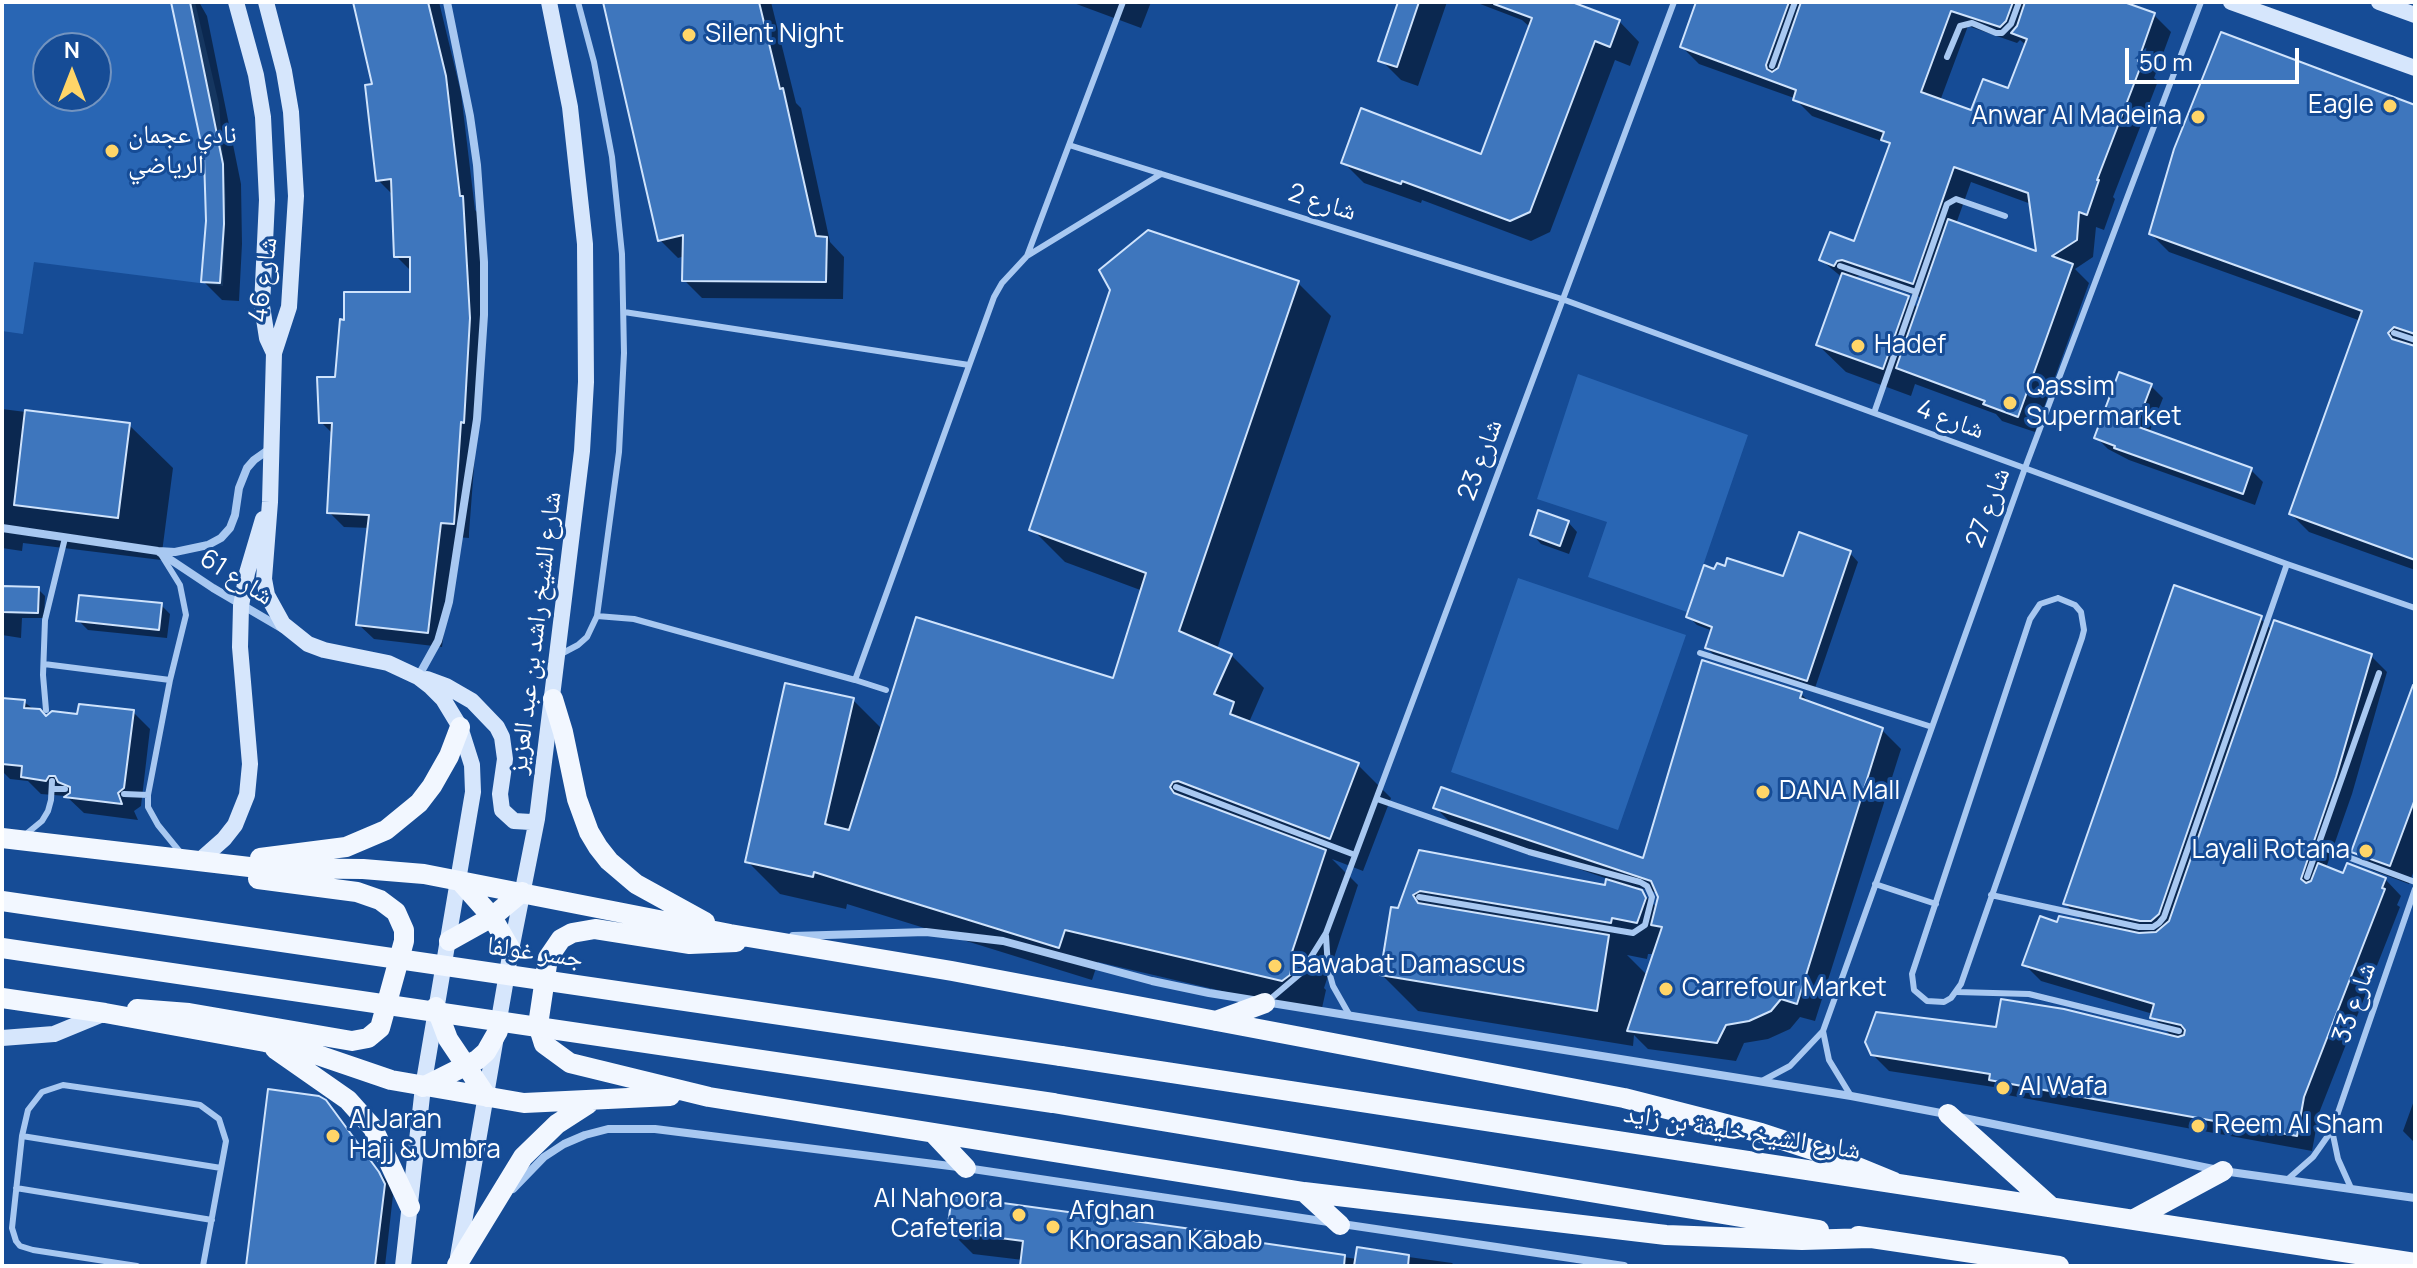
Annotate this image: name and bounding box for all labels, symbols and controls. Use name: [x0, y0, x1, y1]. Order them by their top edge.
place label: Silent Night: [705, 19, 844, 51]
marker: Silent Night: [680, 26, 698, 44]
north arrow: [32, 32, 112, 112]
scale bar: [2129, 32, 2303, 82]
text: N: [64, 35, 80, 65]
text: 50 m: [2139, 45, 2193, 78]
place label: Eagle: [2308, 90, 2374, 122]
marker: Eagle: [2381, 97, 2399, 115]
place label: Anwar Al Madeina: [1971, 101, 2182, 133]
marker: Anwar Al Madeina: [2189, 108, 2207, 126]
place label: نادي عجمان الرياضي: [128, 120, 237, 182]
marker: نادي عجمان الرياضي: [103, 142, 121, 160]
street label: شارع 2: [1284, 178, 1360, 228]
street label: شارع 46: [243, 235, 285, 325]
place label: Hadef: [1874, 330, 1946, 362]
marker: Hadef: [1849, 337, 1867, 355]
place label: Qassim Supermarket: [2026, 372, 2182, 434]
street label: شارع 4: [1912, 393, 1988, 447]
marker: Qassim Supermarket: [2001, 394, 2019, 412]
street label: شارع 23: [1452, 415, 1510, 505]
street label: شارع 27: [1960, 464, 2018, 552]
street label: شارع الشيخ راشد بن عبد العزيز: [503, 490, 569, 776]
street label: شارع 61: [194, 543, 278, 613]
place label: DANA Mall: [1779, 776, 1900, 808]
marker: DANA Mall: [1754, 783, 1772, 801]
place label: Layali Rotana: [2192, 835, 2350, 867]
marker: Layali Rotana: [2357, 842, 2375, 860]
street label: جسر غولفا: [485, 931, 585, 975]
place label: Bawabat Damascus: [1291, 950, 1525, 982]
marker: Bawabat Damascus: [1266, 957, 1284, 975]
street label: شارع 33: [2327, 959, 2383, 1047]
place label: Carrefour Market: [1682, 973, 1887, 1005]
marker: Carrefour Market: [1657, 980, 1675, 998]
place label: Al Wafa: [2019, 1072, 2108, 1104]
marker: Al Wafa: [1994, 1079, 2012, 1097]
street label: شارع الشيخ خليفة بن زايد: [1621, 1099, 1863, 1167]
place label: Al Jaran Hajj & Umbra: [349, 1105, 501, 1166]
place label: Reem Al Sham: [2214, 1110, 2383, 1142]
marker: Reem Al Sham: [2189, 1117, 2207, 1135]
marker: Al Jaran Hajj & Umbra: [324, 1127, 342, 1145]
place label: Al Nahoora Cafeteria: [874, 1184, 1003, 1246]
place label: Afghan Khorasan Kabab: [1069, 1196, 1262, 1258]
marker: Al Nahoora Cafeteria: [1010, 1206, 1028, 1224]
marker: Afghan Khorasan Kabab: [1044, 1218, 1062, 1236]

